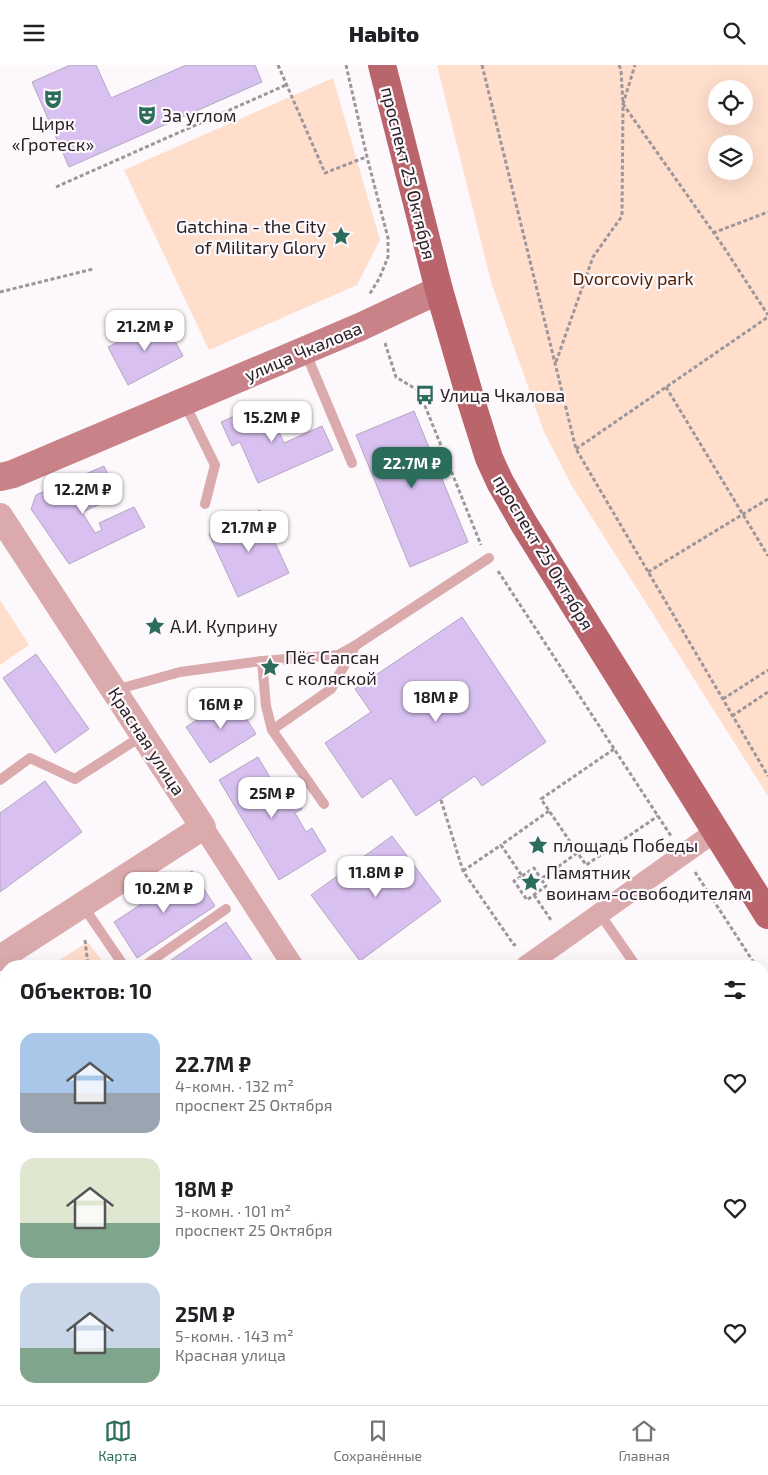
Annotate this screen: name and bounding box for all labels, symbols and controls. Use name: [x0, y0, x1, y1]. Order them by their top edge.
icon: menu: [20, 19, 48, 47]
icon: search: [720, 19, 748, 47]
text: Habito: [349, 20, 419, 46]
map controls: [708, 80, 753, 180]
button: locate: [708, 80, 753, 125]
street label: проспект 25 Октября: [377, 84, 441, 262]
theatre icon: Цирк «Гротеск»: [42, 88, 64, 110]
theatre icon: За углом: [136, 104, 158, 126]
place label: За углом: [162, 104, 236, 126]
place label: Цирк «Гротеск»: [12, 112, 94, 155]
button: layers: [708, 135, 753, 180]
place label: Gatchina - the City of Military Glory: [176, 215, 326, 258]
place icon: Gatchina - the City of Military Glory: [330, 225, 352, 247]
park label: Dvorcoviy park: [572, 267, 694, 289]
pin: 21.2M ₽: [99, 309, 191, 352]
text: 21.2M ₽: [117, 316, 173, 335]
street label: улица Чкалова: [241, 316, 365, 386]
bus stop icon: Улица Чкалова: [414, 384, 436, 406]
place label: Улица Чкалова: [440, 384, 565, 406]
pin: 15.2M ₽: [226, 401, 318, 443]
text: 15.2M ₽: [244, 407, 300, 426]
pin: 22.7M ₽: [366, 447, 458, 489]
text: 22.7M ₽: [383, 453, 441, 472]
street label: проспект 25 Октября: [489, 470, 599, 634]
pin: 12.2M ₽: [37, 473, 129, 515]
text: 12.2M ₽: [55, 479, 111, 498]
pin: 21.7M ₽: [203, 511, 295, 553]
text: 21.7M ₽: [221, 517, 277, 536]
place icon: А.И. Куприну: [144, 615, 166, 637]
place label: А.И. Куприну: [170, 615, 278, 637]
place label: Пёс Сапсан с коляской: [285, 646, 379, 689]
place icon: Пёс Сапсан с коляской: [259, 656, 281, 678]
pin: 18M ₽: [401, 681, 471, 723]
street label: Красная улица: [104, 683, 190, 799]
pin: 16M ₽: [186, 687, 256, 730]
text: 18M ₽: [414, 687, 458, 706]
text: 16M ₽: [199, 694, 243, 713]
pin: 25M ₽: [237, 777, 307, 819]
text: 25M ₽: [249, 783, 295, 802]
place icon: площадь Победы: [527, 834, 549, 856]
place label: площадь Победы: [553, 834, 698, 856]
pin: 11.8M ₽: [330, 855, 422, 898]
place label: Памятник воинам-освободителям: [546, 861, 751, 904]
text: 11.8M ₽: [348, 862, 404, 881]
pin: 10.2M ₽: [118, 871, 210, 914]
place icon: Памятник воинам-освободителям: [520, 871, 542, 893]
text: 10.2M ₽: [135, 878, 193, 897]
icon: filters: [721, 976, 749, 1004]
text: Объектов: 10: [20, 978, 152, 1003]
text: 22.7M ₽: [175, 1051, 251, 1076]
icon: home: [60, 1053, 120, 1113]
icon: heart: [721, 1069, 749, 1097]
text: 4-комн. · 132 m²: [175, 1076, 294, 1095]
text: проспект 25 Октября: [175, 1095, 333, 1114]
text: 18M ₽: [175, 1176, 233, 1201]
icon: home: [60, 1178, 120, 1238]
icon: heart: [721, 1194, 749, 1222]
text: 3-комн. · 101 m²: [175, 1201, 291, 1220]
text: проспект 25 Октября: [175, 1220, 333, 1239]
text: 25M ₽: [175, 1301, 235, 1326]
icon: home: [60, 1303, 120, 1363]
icon: heart: [721, 1319, 749, 1347]
text: 5-комн. · 143 m²: [175, 1326, 294, 1345]
text: Красная улица: [175, 1345, 286, 1364]
tab: Карта: [98, 1417, 137, 1464]
tab: Сохранённые: [333, 1417, 422, 1464]
tab: Главная: [618, 1417, 670, 1464]

